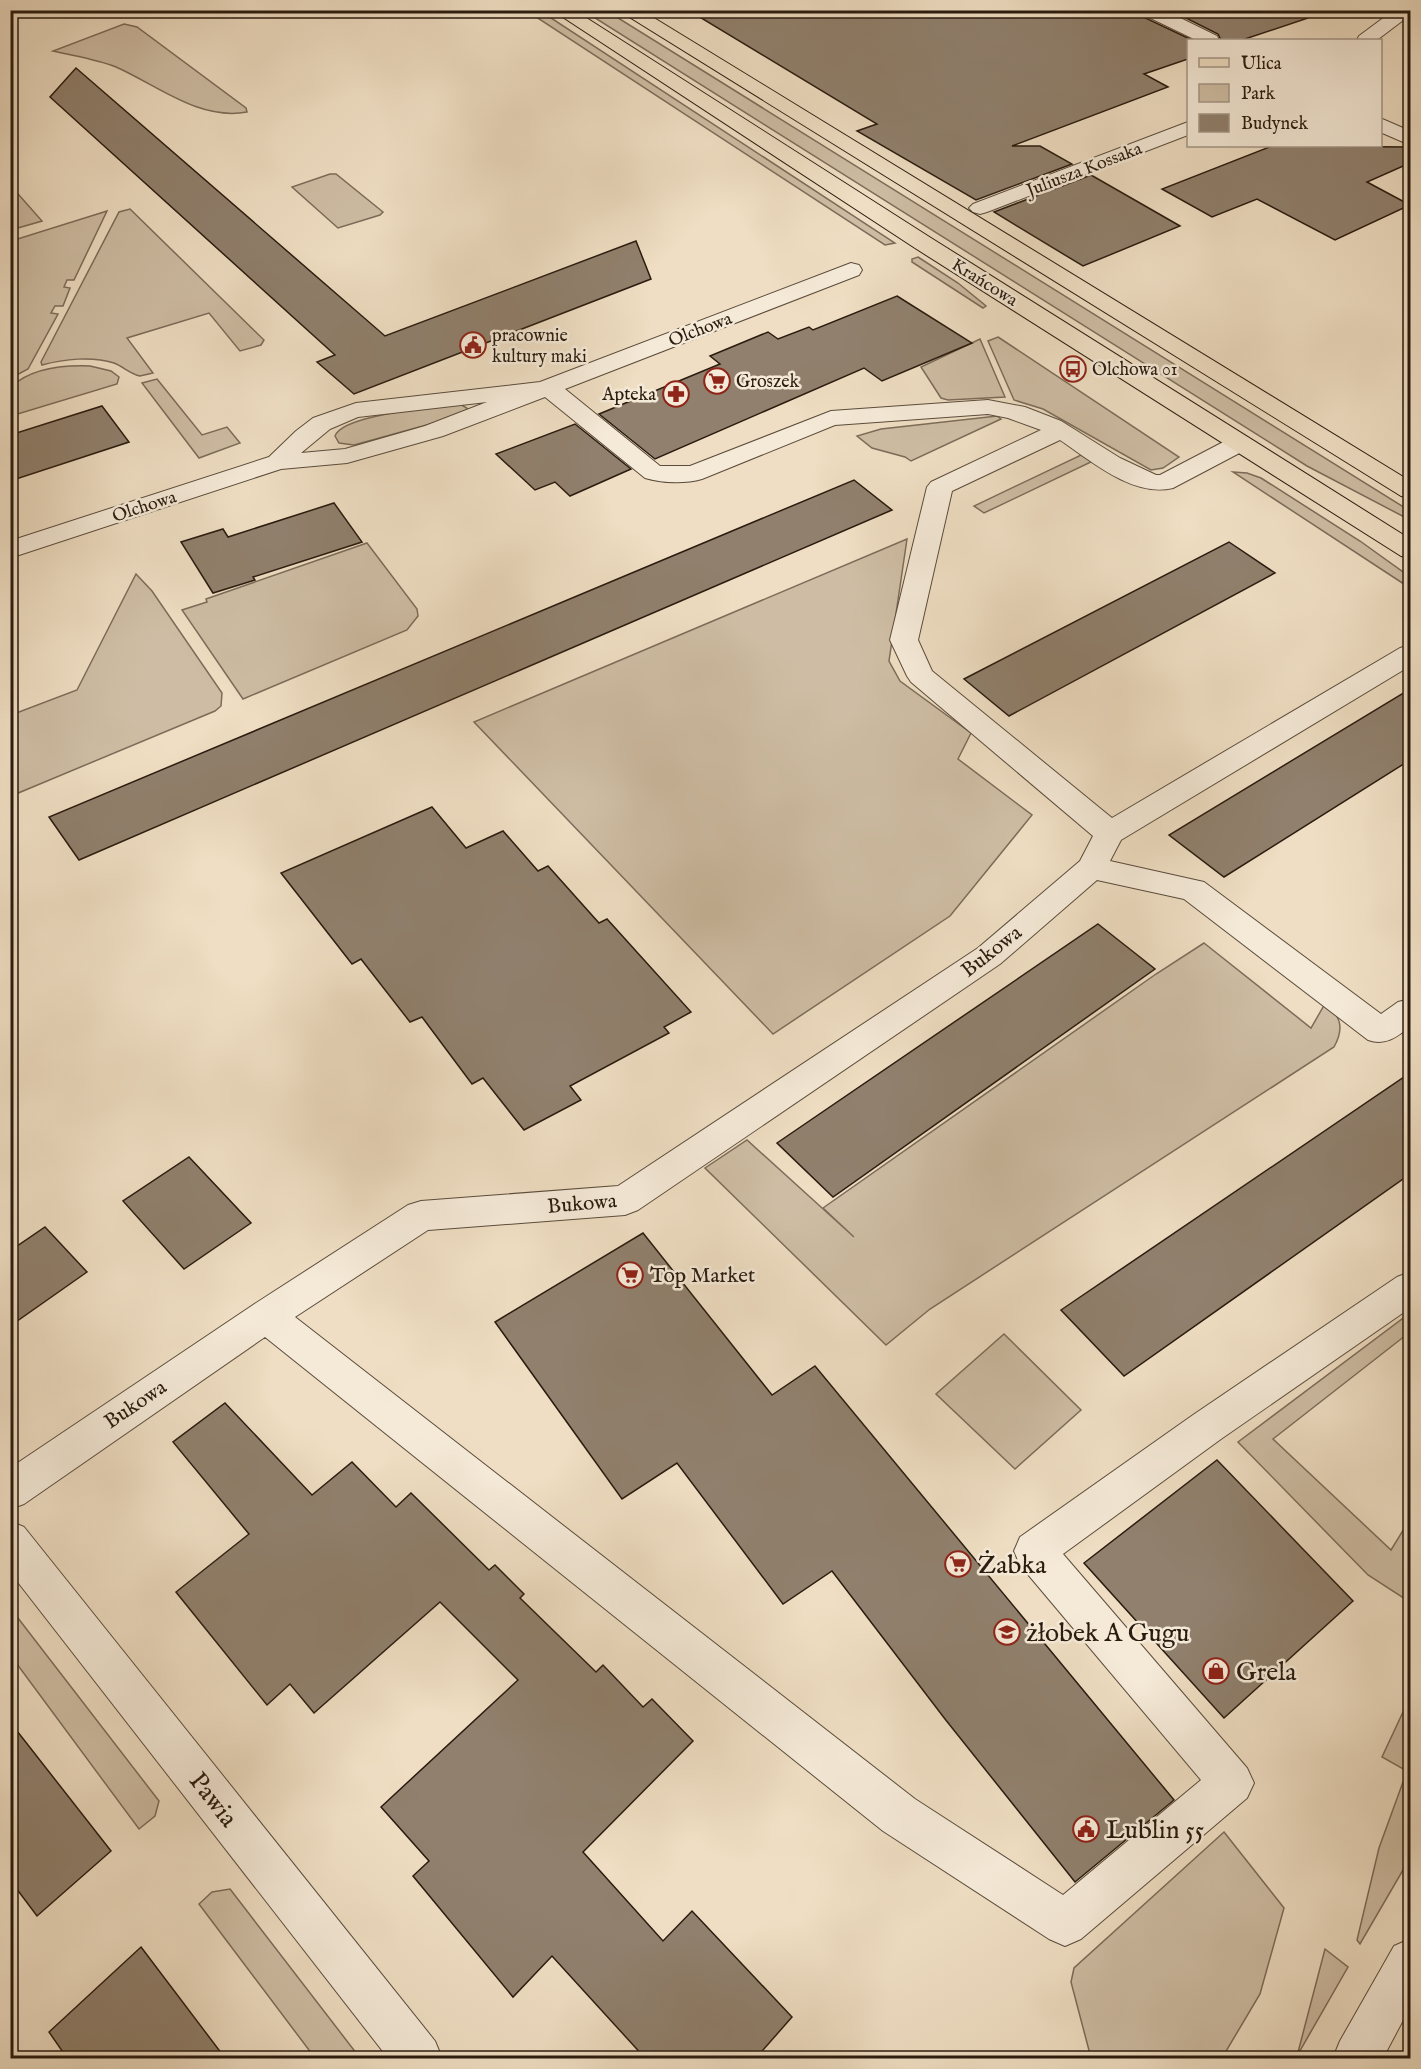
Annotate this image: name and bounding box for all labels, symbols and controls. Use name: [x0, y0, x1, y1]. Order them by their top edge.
legend: [1187, 39, 1382, 147]
text: Ulica: [1241, 53, 1282, 76]
text: Park: [1241, 83, 1276, 106]
text: Budynek: [1241, 113, 1308, 136]
street label: Juliusza Kossaka: [1022, 138, 1146, 204]
street label: Krańcowa: [947, 254, 1022, 313]
street label: Olchowa: [666, 308, 736, 353]
place label: pracownie kultury maki: [492, 325, 587, 369]
public building icon: pracownie kultury maki: [458, 330, 488, 360]
bus stop icon: Olchowa 01: [1058, 354, 1088, 384]
place label: Olchowa 01: [1092, 359, 1178, 382]
supermarket icon: Groszek: [702, 366, 732, 396]
place label: Groszek: [736, 371, 800, 394]
pharmacy icon: Apteka: [661, 379, 691, 409]
place label: Apteka: [601, 384, 656, 407]
street label: Olchowa: [109, 486, 180, 529]
street label: Bukowa: [956, 919, 1028, 984]
street label: Bukowa: [546, 1188, 619, 1221]
supermarket icon: Top Market: [615, 1260, 645, 1290]
place label: Top Market: [650, 1263, 755, 1290]
street label: Bukowa: [99, 1374, 173, 1436]
supermarket icon: Żabka: [943, 1549, 973, 1579]
place label: Żabka: [978, 1549, 1047, 1582]
school or university icon: żłobek A Gugu: [992, 1617, 1022, 1647]
place label: żłobek A Gugu: [1026, 1617, 1189, 1650]
shop icon: Grela: [1201, 1656, 1231, 1686]
place label: Grela: [1236, 1656, 1297, 1689]
street label: Pawia: [181, 1766, 245, 1835]
public building icon: Lublin 55: [1071, 1814, 1101, 1844]
place label: Lublin 55: [1106, 1814, 1204, 1847]

